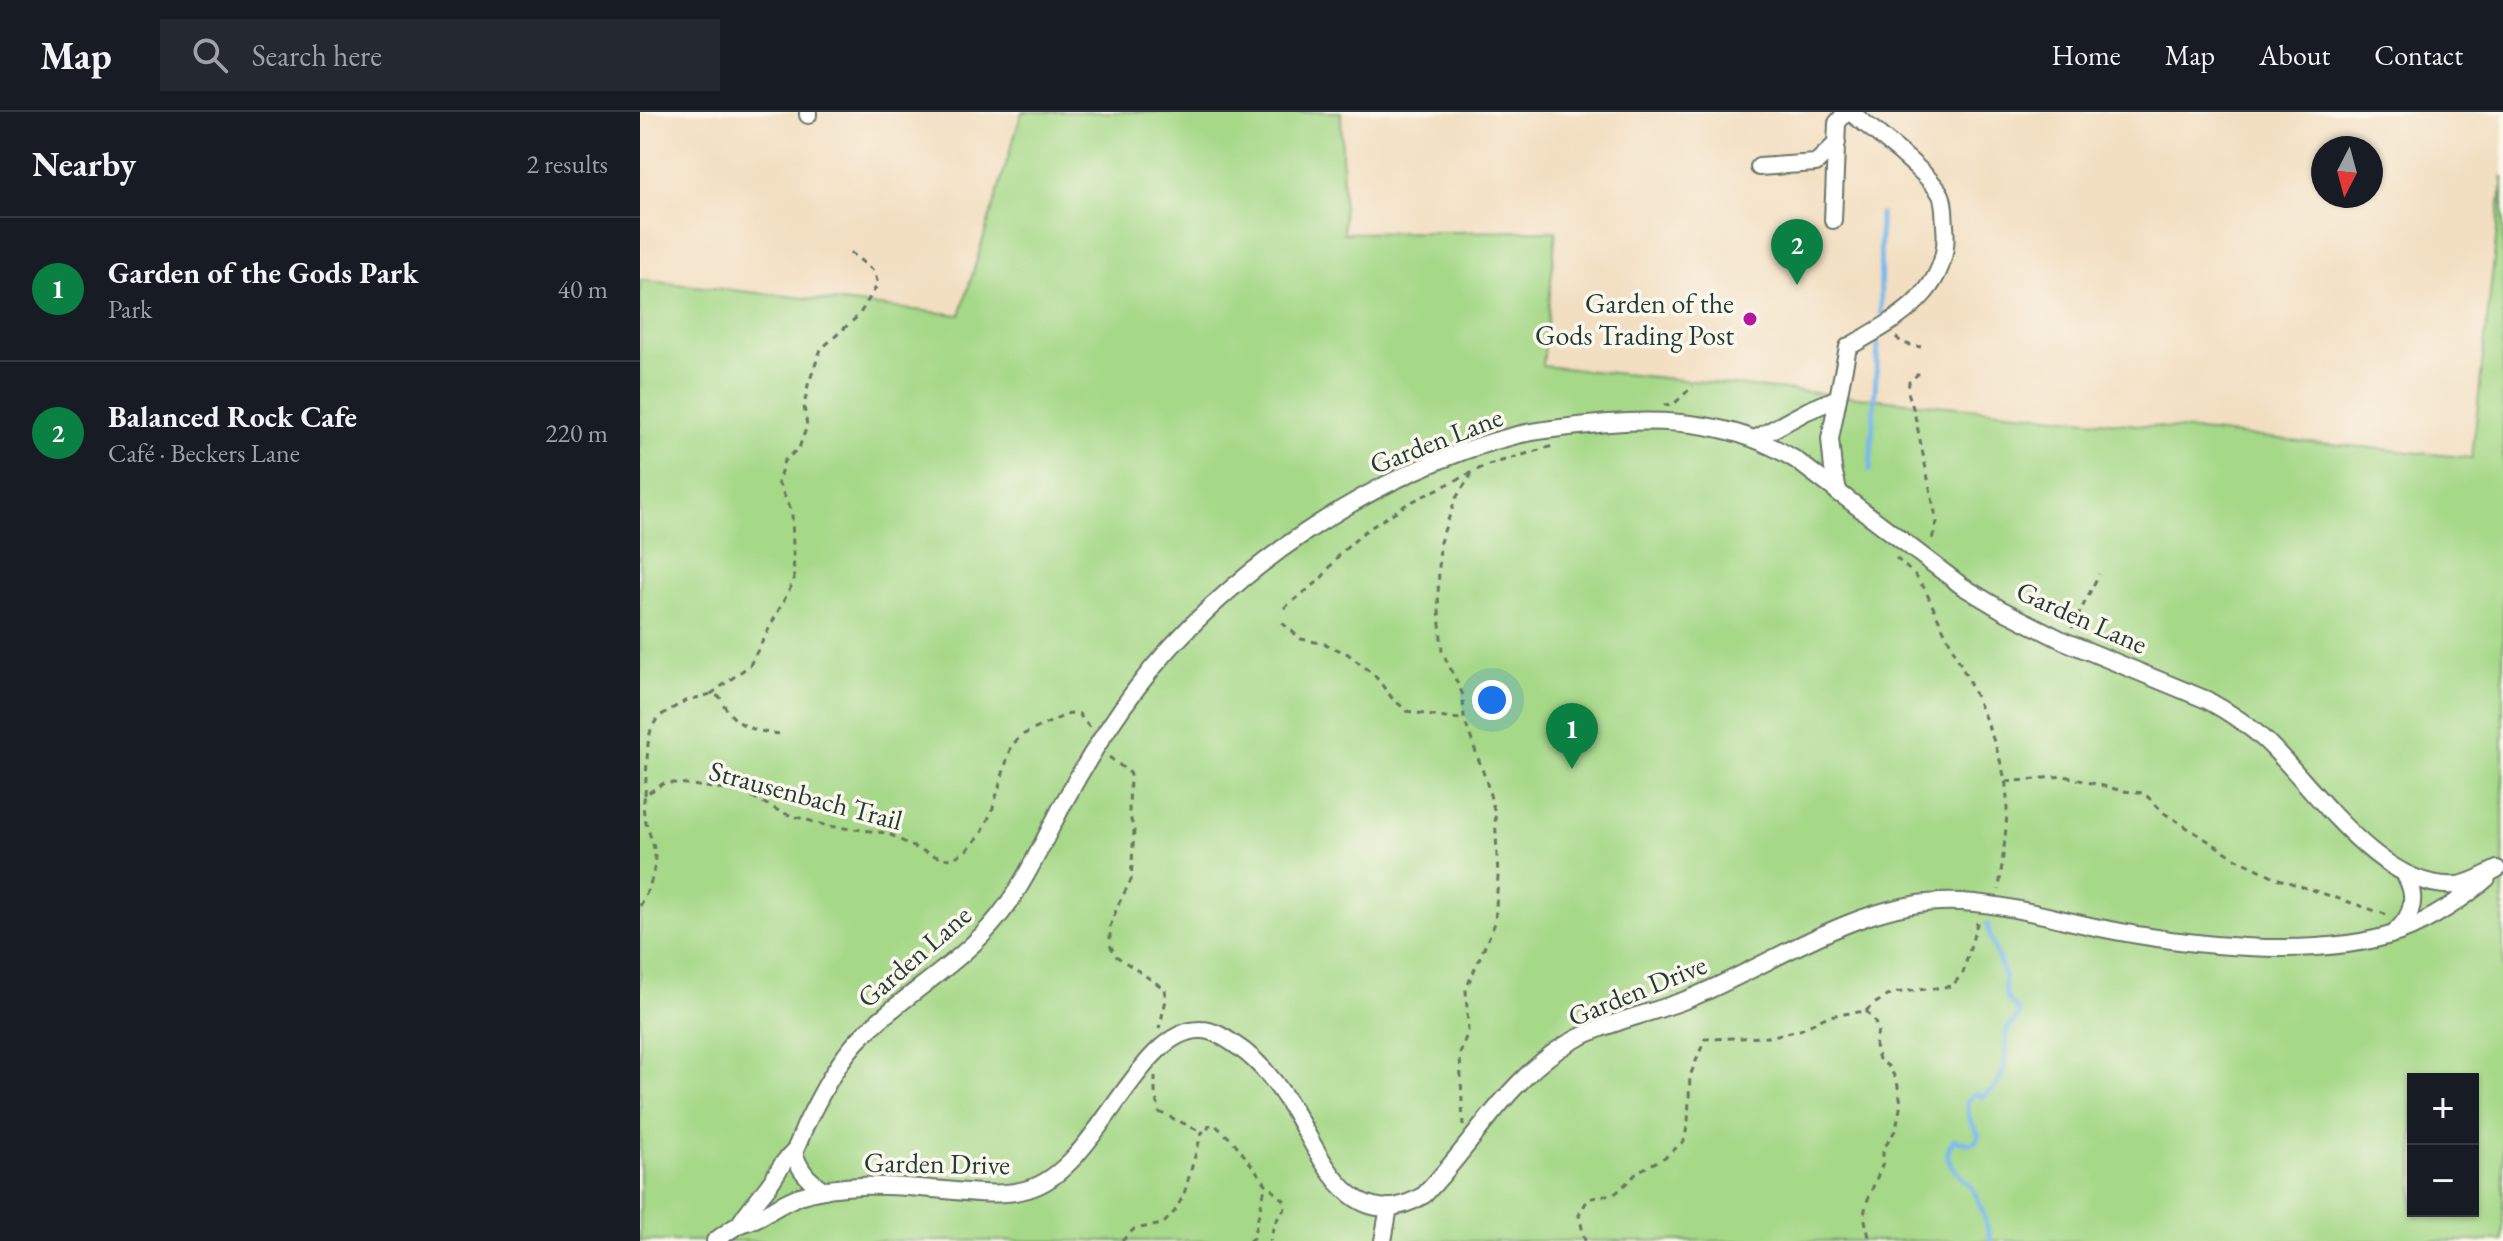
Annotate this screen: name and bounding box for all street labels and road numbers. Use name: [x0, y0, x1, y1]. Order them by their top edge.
street label: Garden Lane: [1364, 398, 1508, 482]
street label: Garden Lane: [2011, 572, 2153, 662]
street label: Strausenbach Trail: [706, 752, 907, 838]
street label: Garden Lane: [849, 897, 979, 1015]
street label: Garden Drive: [1562, 946, 1712, 1034]
street label: Garden Drive: [864, 1144, 1010, 1182]

